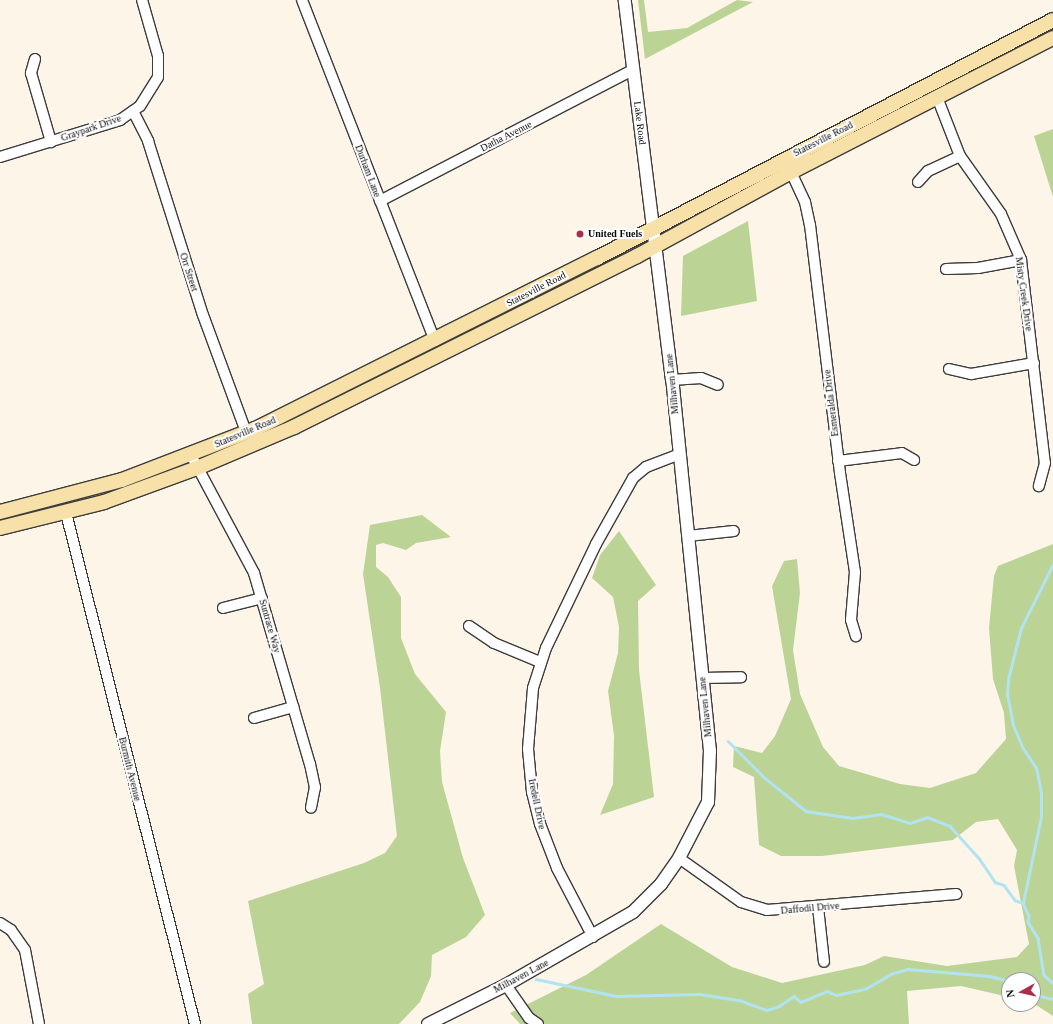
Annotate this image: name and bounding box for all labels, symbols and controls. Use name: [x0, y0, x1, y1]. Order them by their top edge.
street label: Lake Road: [631, 101, 649, 145]
street label: Graypark Drive: [59, 112, 123, 144]
street label: Datha Avenue: [478, 118, 534, 154]
street label: Statesville Road: [791, 119, 855, 159]
street label: Durham Lane: [352, 143, 384, 199]
place label: United Fuels: [588, 228, 642, 240]
marker: United Fuels: [575, 229, 585, 239]
street label: Orr Street: [177, 251, 201, 293]
street label: Misty Creek Drive: [1013, 256, 1035, 332]
street label: Statesville Road: [504, 269, 568, 309]
street label: Milhaven Lane: [663, 353, 681, 415]
street label: Esmeralda Drive: [821, 369, 841, 437]
street label: Statesville Road: [213, 414, 277, 450]
street label: Suntrace Way: [257, 598, 283, 654]
street label: Milhaven Lane: [696, 676, 714, 738]
street label: Burmith Avenue: [116, 735, 144, 803]
street label: Iredell Drive: [526, 778, 548, 830]
street label: Daffodil Drive: [780, 899, 840, 917]
street label: Milhaven Lane: [491, 956, 551, 996]
north arrow: [1001, 972, 1041, 1012]
text: N: [1004, 989, 1017, 998]

